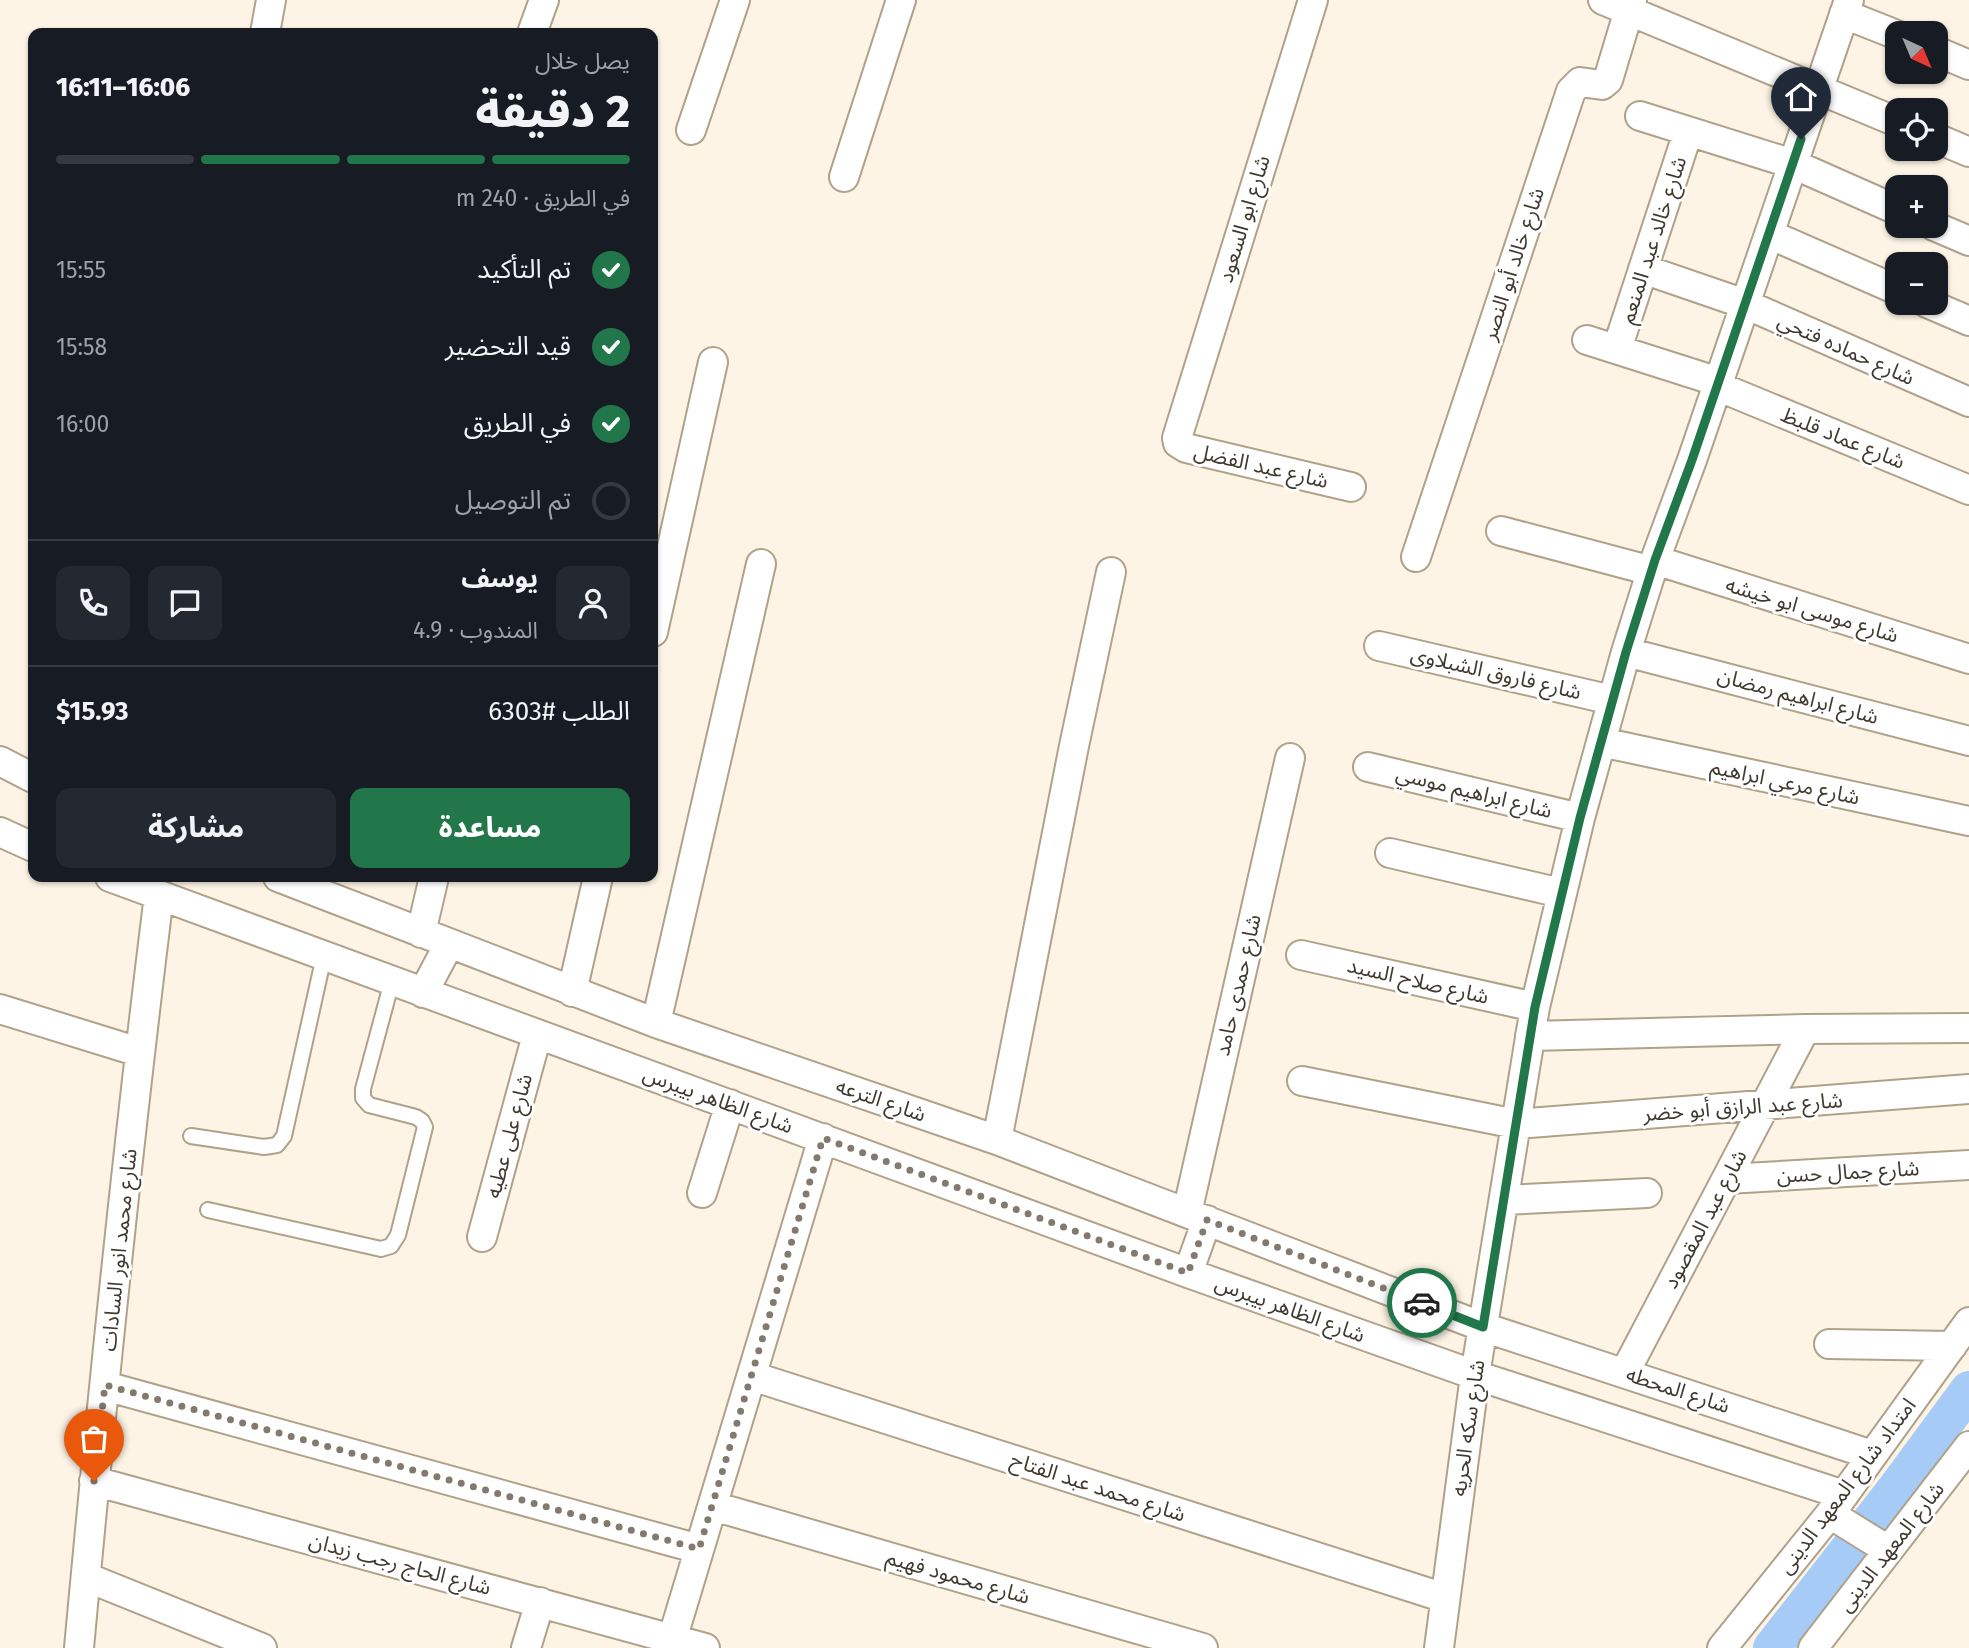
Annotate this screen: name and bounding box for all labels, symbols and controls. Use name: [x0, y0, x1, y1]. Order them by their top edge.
north arrow: [1885, 21, 1948, 84]
map controls: [1885, 21, 1948, 315]
text: يصل خلال: [535, 47, 630, 75]
pin: [1771, 67, 1831, 139]
text: 16:06–16:11: [56, 72, 190, 103]
icon: home: [1782, 78, 1820, 116]
text: 2 دقيقة: [475, 84, 630, 139]
button: locate: [1885, 98, 1948, 161]
street label: شارع ابو السعود: [1212, 152, 1278, 286]
street label: شارع خالد عبد المنعم: [1614, 153, 1694, 327]
button: +: [1885, 175, 1948, 238]
text: في الطريق · 240 m: [456, 184, 630, 212]
street label: شارع خالد أبو النصر: [1476, 184, 1552, 345]
icon: check: [592, 251, 630, 289]
button: −: [1885, 252, 1948, 315]
text: تم التأكيد: [477, 254, 571, 285]
text: 15:55: [56, 256, 106, 284]
street label: شارع حماده فتحي: [1772, 307, 1919, 393]
icon: check: [592, 328, 630, 366]
text: قيد التحضير: [445, 331, 571, 362]
text: 15:58: [56, 333, 107, 361]
street label: شارع عماد قلبظ: [1777, 401, 1909, 476]
icon: check: [592, 405, 630, 443]
text: في الطريق: [464, 408, 571, 439]
text: 16:00: [56, 410, 109, 438]
street label: شارع عبد الفضل: [1191, 438, 1331, 496]
text: تم التوصيل: [455, 485, 571, 516]
text: يوسف: [461, 563, 538, 594]
button: phone: [56, 566, 130, 640]
button: chat: [148, 566, 222, 640]
button: person: [556, 566, 630, 640]
street label: شارع موسى ابو خيشه: [1722, 571, 1902, 651]
text: المندوب · 4.9: [413, 616, 538, 644]
street label: شارع فاروق الشبلاوى: [1408, 641, 1584, 707]
street label: شارع ابراهيم رمضان: [1714, 662, 1881, 732]
text: $15.93: [56, 696, 129, 727]
text: الطلب #6303: [488, 696, 630, 727]
street label: شارع مرعي ابراهيم: [1707, 753, 1862, 813]
street label: شارع ابراهيم موسي: [1393, 760, 1555, 827]
button: مشاركة: [56, 788, 336, 868]
button: مساعدة: [350, 788, 630, 868]
street label: شارع حمدى حامد: [1209, 912, 1269, 1059]
street label: شارع صلاح السيد: [1344, 952, 1491, 1012]
street label: شارع الظاهر بيبرس: [639, 1061, 797, 1141]
street label: شارع على عطيه: [480, 1071, 540, 1202]
street label: شارع الترعه: [832, 1073, 929, 1129]
street label: شارع عبد الرازق أبو خضر: [1641, 1087, 1844, 1129]
street label: شارع عبد المقصود: [1657, 1145, 1754, 1294]
street label: شارع محمد انور السادات: [95, 1147, 145, 1353]
street label: شارع جمال حسن: [1776, 1155, 1920, 1191]
courier: [1387, 1268, 1457, 1338]
street label: شارع الظاهر بيبرس: [1211, 1270, 1369, 1350]
icon: car: [1403, 1284, 1441, 1322]
street label: شارع سكه الحريه: [1446, 1358, 1492, 1498]
street label: شارع المحطه: [1622, 1361, 1733, 1421]
street label: امتداد شارع المعهد الدينى: [1773, 1393, 1921, 1579]
pin: [64, 1409, 124, 1481]
icon: bag: [75, 1420, 113, 1458]
street label: شارع محمد عبد الفتاح: [1007, 1446, 1189, 1529]
street label: شارع المعهد الدينى: [1832, 1477, 1950, 1617]
street label: شارع الحاج رجب زيدان: [306, 1527, 494, 1603]
street label: شارع محمود فهيم: [883, 1544, 1033, 1612]

